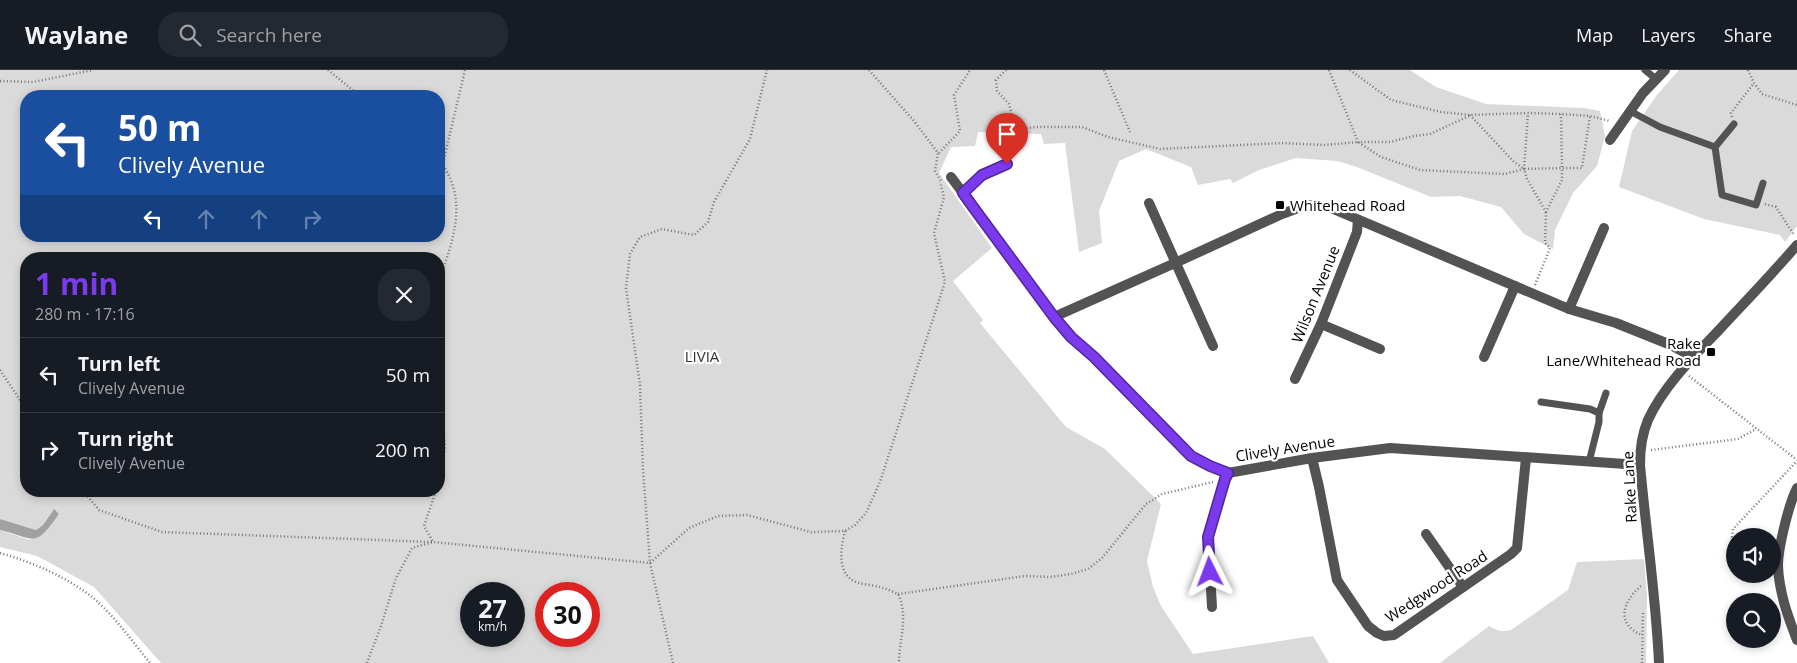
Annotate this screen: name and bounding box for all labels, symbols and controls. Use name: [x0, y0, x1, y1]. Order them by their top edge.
search box: [158, 12, 508, 57]
text: Waylane: [25, 18, 128, 51]
icon: search: [176, 21, 204, 49]
text: Search here: [216, 22, 322, 48]
text: Map: [1576, 23, 1613, 47]
text: Layers: [1641, 23, 1696, 47]
text: Share: [1724, 23, 1772, 47]
text: 50 m: [118, 104, 201, 151]
icon: left: [35, 110, 100, 175]
pin: [986, 113, 1028, 164]
icon: arrive: [993, 120, 1021, 148]
text: Clively Avenue: [118, 149, 265, 179]
place label: Whitehead Road: [1290, 195, 1405, 215]
marker: Whitehead Road: [1274, 199, 1286, 211]
icon: left: [139, 205, 167, 233]
icon: ahead: [192, 205, 220, 233]
icon: ahead: [245, 205, 273, 233]
icon: right: [298, 205, 326, 233]
street label: Wilson Avenue: [1286, 243, 1344, 345]
text: 1 min: [35, 263, 118, 304]
button: close: [378, 269, 430, 321]
text: 280 m · 17:16: [35, 303, 135, 325]
place label: Rake Lane/Whitehead Road: [1546, 333, 1701, 370]
park label: LIVIA: [685, 346, 720, 366]
marker: Rake Lane/Whitehead Road: [1705, 346, 1717, 358]
text: Turn left: [78, 351, 160, 377]
icon: left: [35, 361, 63, 389]
text: 50 m: [386, 362, 430, 388]
text: Clively Avenue: [78, 377, 185, 399]
text: Turn right: [78, 426, 173, 452]
street label: Clively Avenue: [1234, 430, 1336, 466]
icon: right: [35, 436, 63, 464]
text: 200 m: [375, 437, 430, 463]
street label: Rake Lane: [1617, 451, 1641, 523]
text: Clively Avenue: [78, 452, 185, 474]
map controls: [1726, 528, 1781, 648]
button: sound: [1726, 528, 1781, 583]
position arrow: [1183, 545, 1235, 597]
street label: Wedgwood Road: [1381, 545, 1491, 627]
speed limit sign: 30: [535, 582, 600, 647]
text: 27: [478, 591, 507, 625]
button: search: [1726, 593, 1781, 648]
text: km/h: [478, 618, 507, 635]

